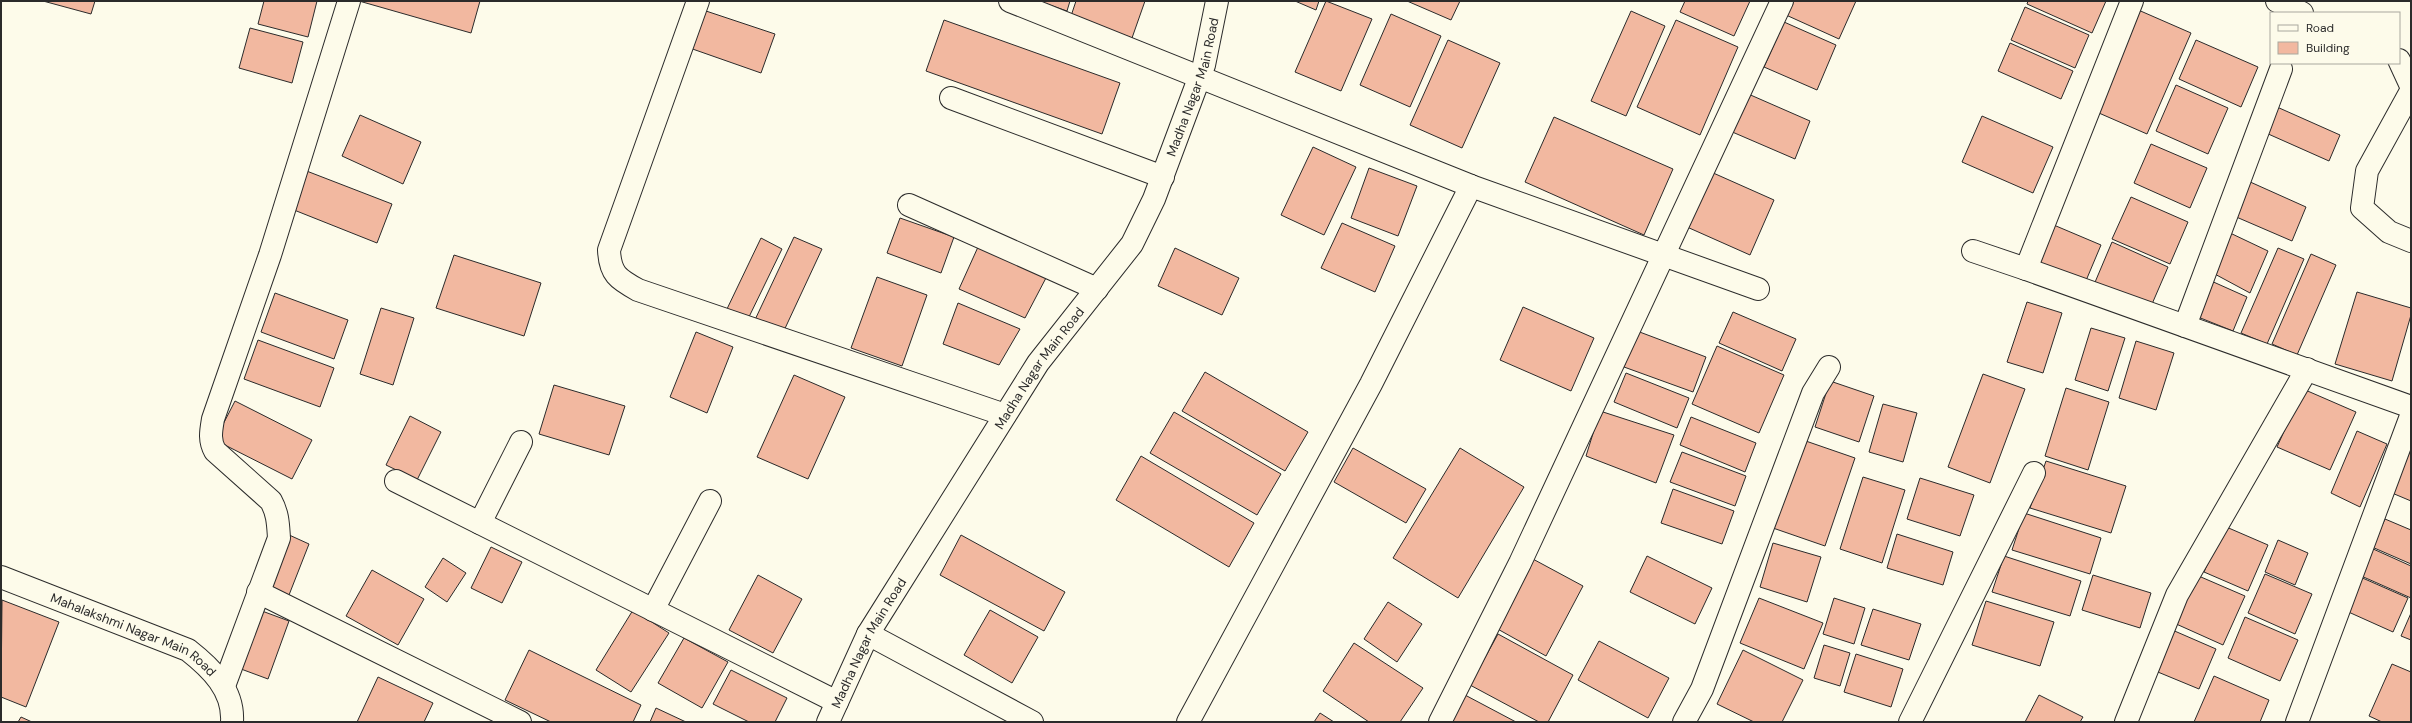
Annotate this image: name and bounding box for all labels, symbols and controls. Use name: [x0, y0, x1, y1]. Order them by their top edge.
legend: [2270, 12, 2400, 64]
street label: Madha Nagar Main Road: [1163, 16, 1222, 159]
text: Road: [2306, 20, 2334, 36]
text: Building: [2306, 40, 2350, 56]
street label: Madha Nagar Main Road: [991, 304, 1088, 432]
street label: Madha Nagar Main Road: [827, 575, 910, 711]
street label: Mahalakshmi Nagar Main Road: [48, 589, 220, 680]

